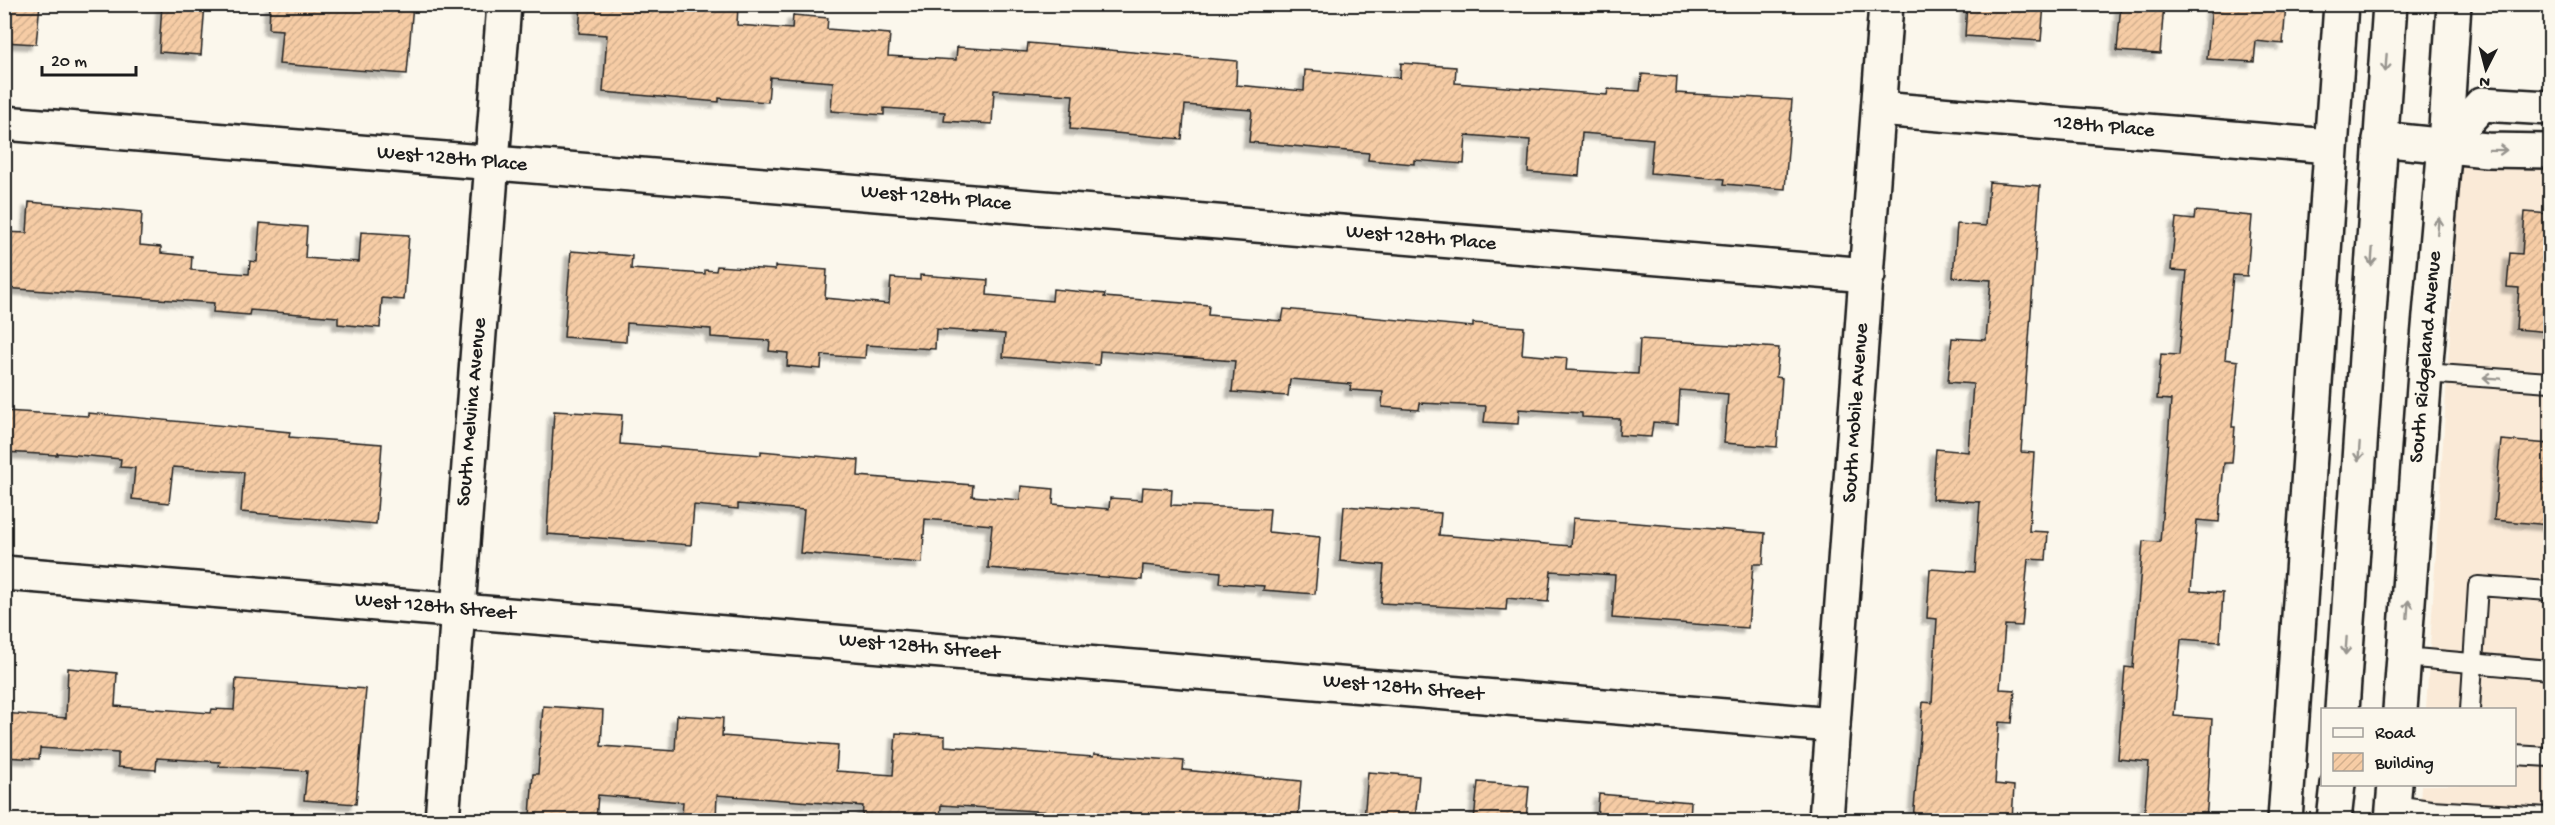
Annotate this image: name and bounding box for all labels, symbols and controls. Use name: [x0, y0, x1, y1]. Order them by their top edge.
scale bar: [42, 39, 136, 77]
north arrow: [2456, 39, 2516, 99]
text: 20 m: [51, 52, 87, 73]
one-way arrow: [2380, 52, 2391, 72]
text: N: [2478, 70, 2491, 90]
street label: 128th Place: [2052, 111, 2157, 145]
street label: West 128th Place: [376, 141, 529, 179]
one-way arrow: [2487, 144, 2507, 156]
street label: West 128th Place: [860, 180, 1013, 218]
one-way arrow: [2433, 217, 2444, 237]
street label: West 128th Place: [1345, 220, 1498, 258]
one-way arrow: [2367, 247, 2378, 267]
street label: South Ridgeland Avenue: [2405, 249, 2449, 464]
street label: South Melvina Avenue: [452, 316, 494, 507]
street label: South Mobile Avenue: [1838, 321, 1876, 504]
one-way arrow: [2483, 372, 2503, 383]
one-way arrow: [2354, 441, 2365, 461]
street label: West 128th Street: [354, 589, 519, 628]
one-way arrow: [2402, 600, 2413, 620]
street label: West 128th Street: [838, 629, 1003, 668]
one-way arrow: [2340, 636, 2351, 656]
street label: West 128th Street: [1322, 670, 1487, 709]
legend: [2321, 708, 2516, 786]
text: Road: [2375, 724, 2416, 745]
text: Building: [2374, 754, 2434, 775]

